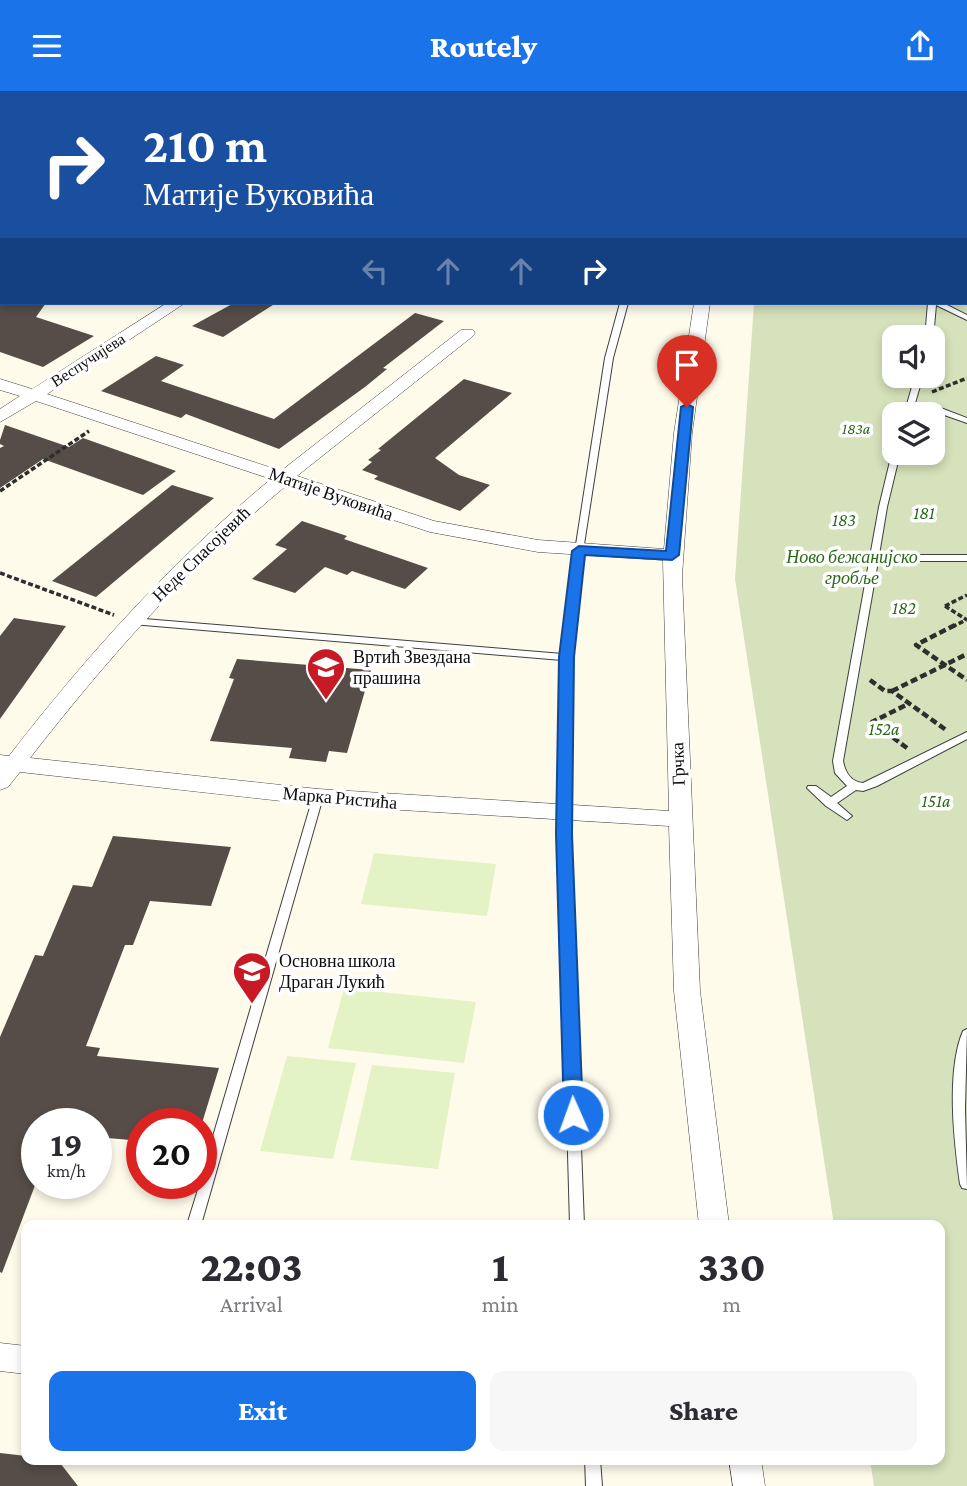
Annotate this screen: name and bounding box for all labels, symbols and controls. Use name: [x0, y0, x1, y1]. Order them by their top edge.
icon: menu: [28, 27, 66, 65]
icon: share: [901, 27, 939, 65]
text: Routely: [430, 28, 537, 64]
text: 210 m: [143, 118, 267, 173]
icon: right: [28, 119, 119, 210]
text: Матије Вуковића: [143, 176, 374, 212]
icon: left: [356, 252, 394, 290]
icon: ahead: [429, 252, 467, 290]
icon: ahead: [502, 252, 540, 290]
icon: right: [575, 252, 613, 290]
map controls: [882, 325, 945, 465]
button: sound: [882, 325, 945, 388]
street label: Веспучијева: [48, 330, 129, 391]
pin: [657, 335, 717, 407]
icon: arrive: [668, 346, 706, 384]
button: layers: [882, 402, 945, 465]
park label: 183a: [842, 420, 871, 437]
street label: Матије Вуковића: [266, 463, 396, 525]
street label: Неде Спасојевић: [148, 502, 254, 606]
park label: 181: [913, 503, 935, 523]
park label: 183: [832, 510, 856, 530]
park label: Ново бежанијско гробље: [785, 547, 918, 588]
park label: 182: [892, 598, 916, 618]
school or university icon: Вртић Звездана прашина: [305, 646, 347, 701]
place label: Вртић Звездана прашина: [353, 647, 471, 688]
park label: 152a: [868, 719, 900, 739]
street label: Грчка: [667, 742, 689, 786]
street label: Марка Ристића: [282, 783, 398, 813]
park label: 151a: [922, 791, 951, 811]
school or university icon: Основна школа Драган Лукић: [231, 950, 273, 1005]
place label: Основна школа Драган Лукић: [279, 951, 396, 992]
position arrow: [536, 1078, 610, 1152]
speed limit sign: 20: [126, 1108, 217, 1199]
text: 19: [50, 1125, 83, 1164]
text: km/h: [47, 1161, 86, 1181]
text: 22:03: [200, 1243, 302, 1290]
text: 1: [492, 1243, 508, 1290]
text: 330: [698, 1243, 766, 1290]
text: Arrival: [220, 1291, 283, 1317]
text: min: [482, 1291, 519, 1317]
text: m: [723, 1291, 741, 1317]
button: Exit: [49, 1371, 476, 1451]
button: Share: [490, 1371, 917, 1451]

